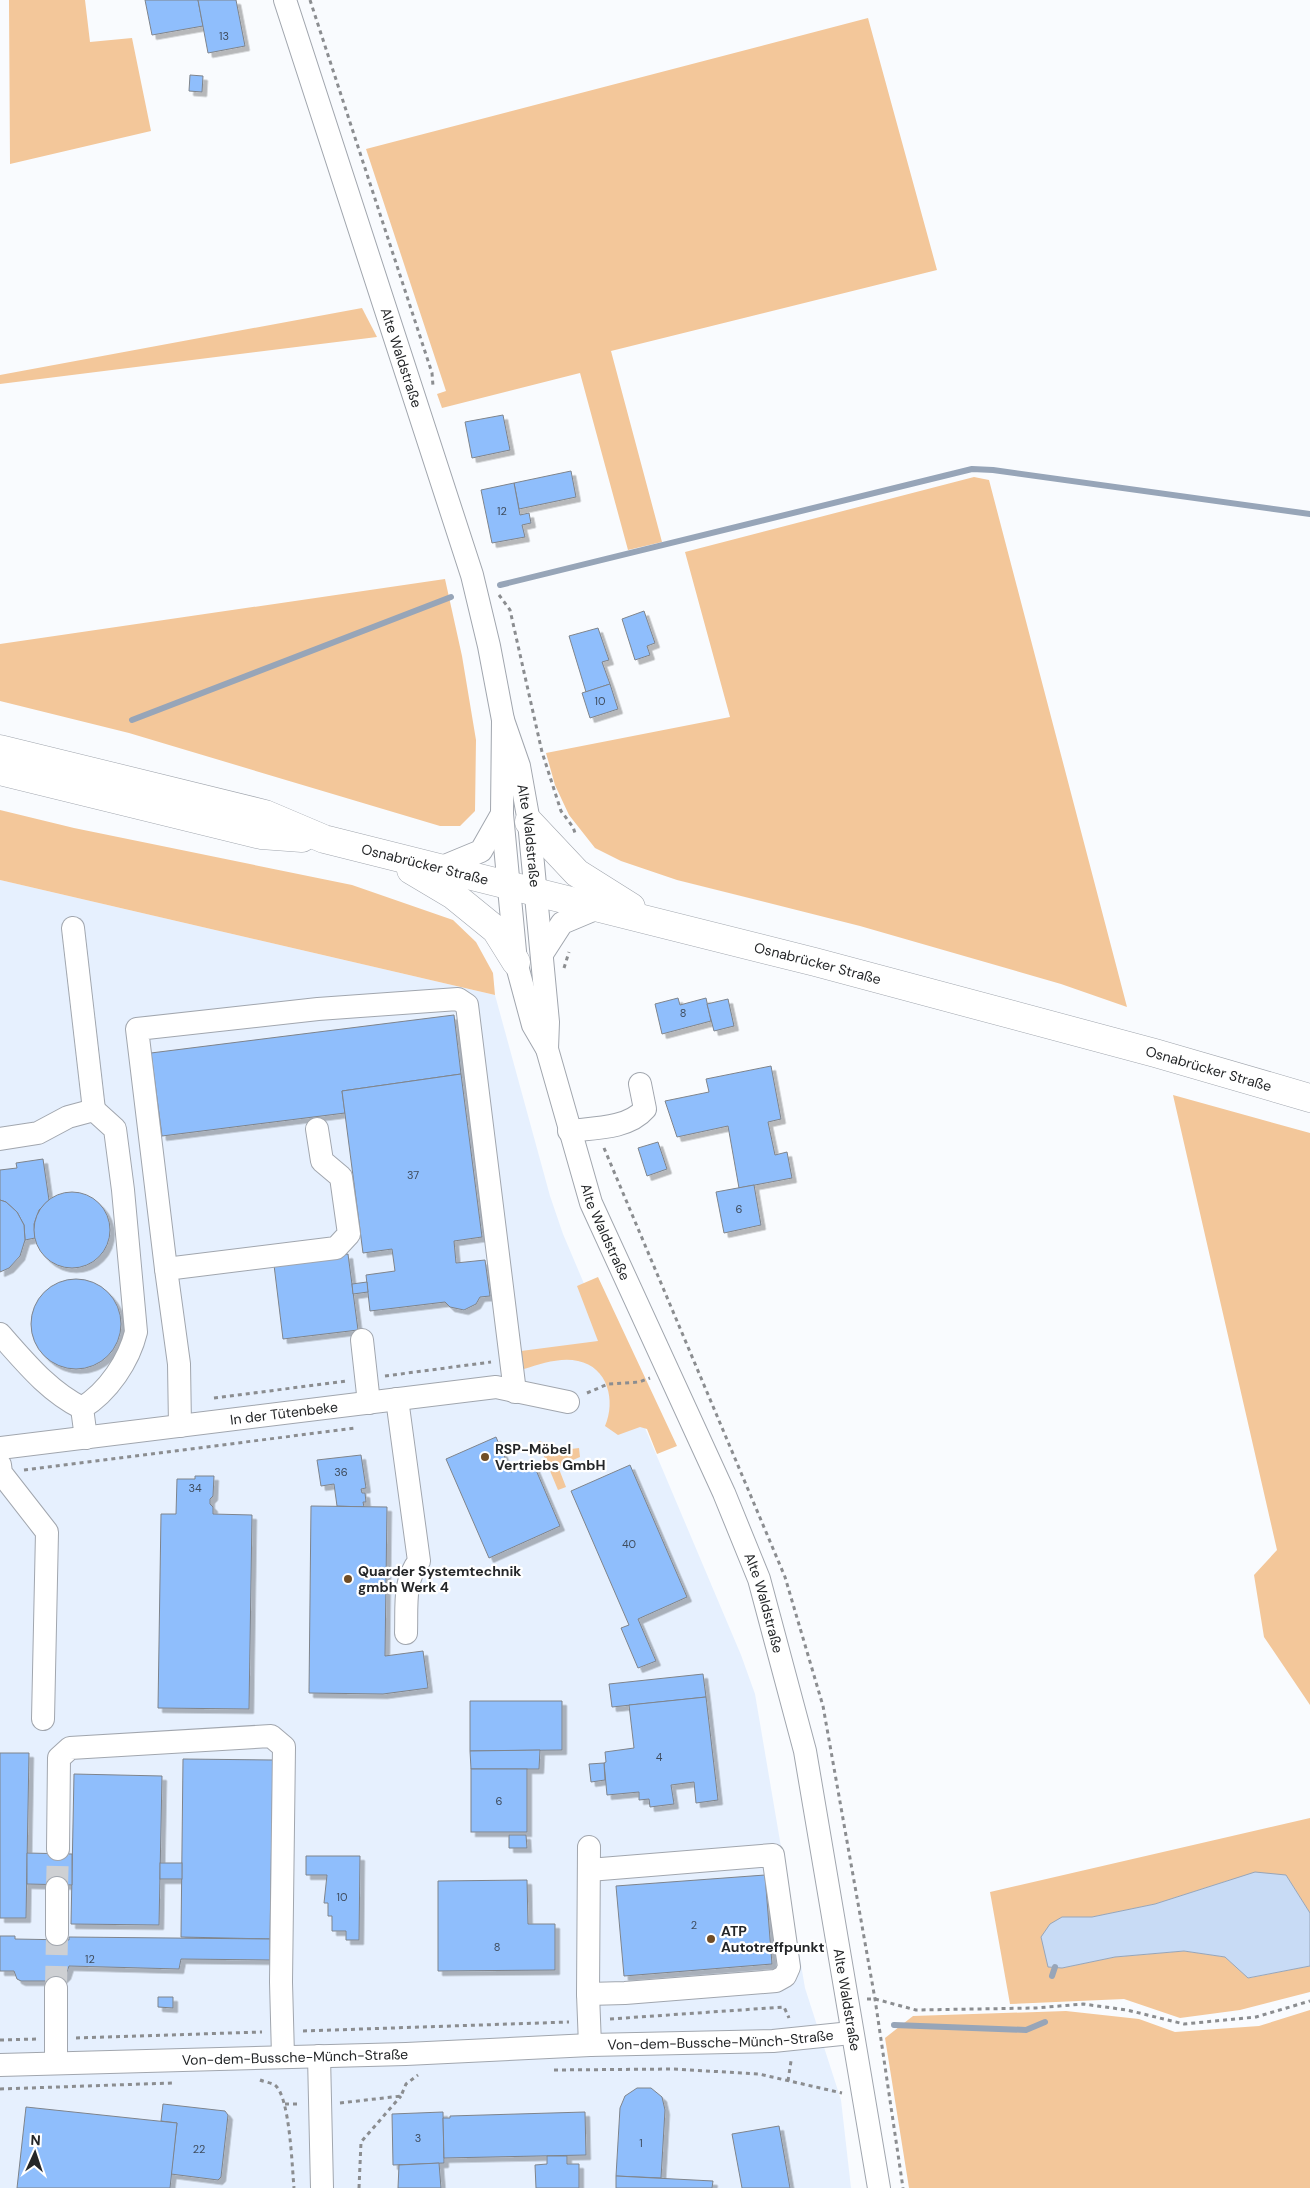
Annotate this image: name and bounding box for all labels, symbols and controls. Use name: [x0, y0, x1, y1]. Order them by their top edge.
house number: 13: [219, 29, 229, 43]
street label: Alte Waldstraße: [377, 305, 426, 410]
house number: 12: [497, 504, 507, 518]
house number: 10: [595, 694, 605, 708]
street label: Alte Waldstraße: [513, 783, 544, 888]
street label: Osnabrücker Straße: [359, 840, 490, 889]
street label: Osnabrücker Straße: [752, 938, 883, 988]
house number: 8: [680, 1006, 686, 1020]
street label: Osnabrücker Straße: [1144, 1042, 1274, 1095]
house number: 37: [407, 1168, 419, 1182]
street label: Alte Waldstraße: [577, 1181, 634, 1283]
house number: 6: [736, 1202, 743, 1216]
street label: In der Tütenbeke: [229, 1398, 339, 1429]
place label: RSP-Möbel Vertriebs GmbH: [495, 1440, 605, 1474]
marker: RSP-Möbel Vertriebs GmbH: [479, 1451, 491, 1463]
house number: 36: [334, 1465, 348, 1479]
house number: 34: [188, 1481, 202, 1495]
house number: 40: [622, 1537, 636, 1551]
street label: Alte Waldstraße: [740, 1550, 787, 1655]
place label: Quarder Systemtechnik gmbh Werk 4: [358, 1562, 521, 1596]
marker: Quarder Systemtechnik gmbh Werk 4: [342, 1573, 354, 1585]
house number: 4: [656, 1750, 663, 1764]
house number: 6: [496, 1794, 503, 1808]
house number: 10: [337, 1890, 347, 1904]
house number: 2: [691, 1918, 697, 1932]
place label: ATP Autotreffpunkt: [721, 1922, 825, 1956]
marker: ATP Autotreffpunkt: [705, 1933, 717, 1945]
house number: 8: [494, 1940, 500, 1954]
street label: Alte Waldstraße: [830, 1947, 865, 2052]
house number: 12: [85, 1952, 95, 1966]
street label: Von-dem-Bussche-Münch-Straße: [607, 2026, 834, 2054]
street label: Von-dem-Bussche-Münch-Straße: [182, 2045, 408, 2069]
north arrow: [10, 2128, 60, 2178]
text: N: [30, 2131, 41, 2149]
house number: 3: [415, 2131, 421, 2145]
house number: 1: [639, 2136, 643, 2150]
house number: 22: [193, 2142, 205, 2156]

